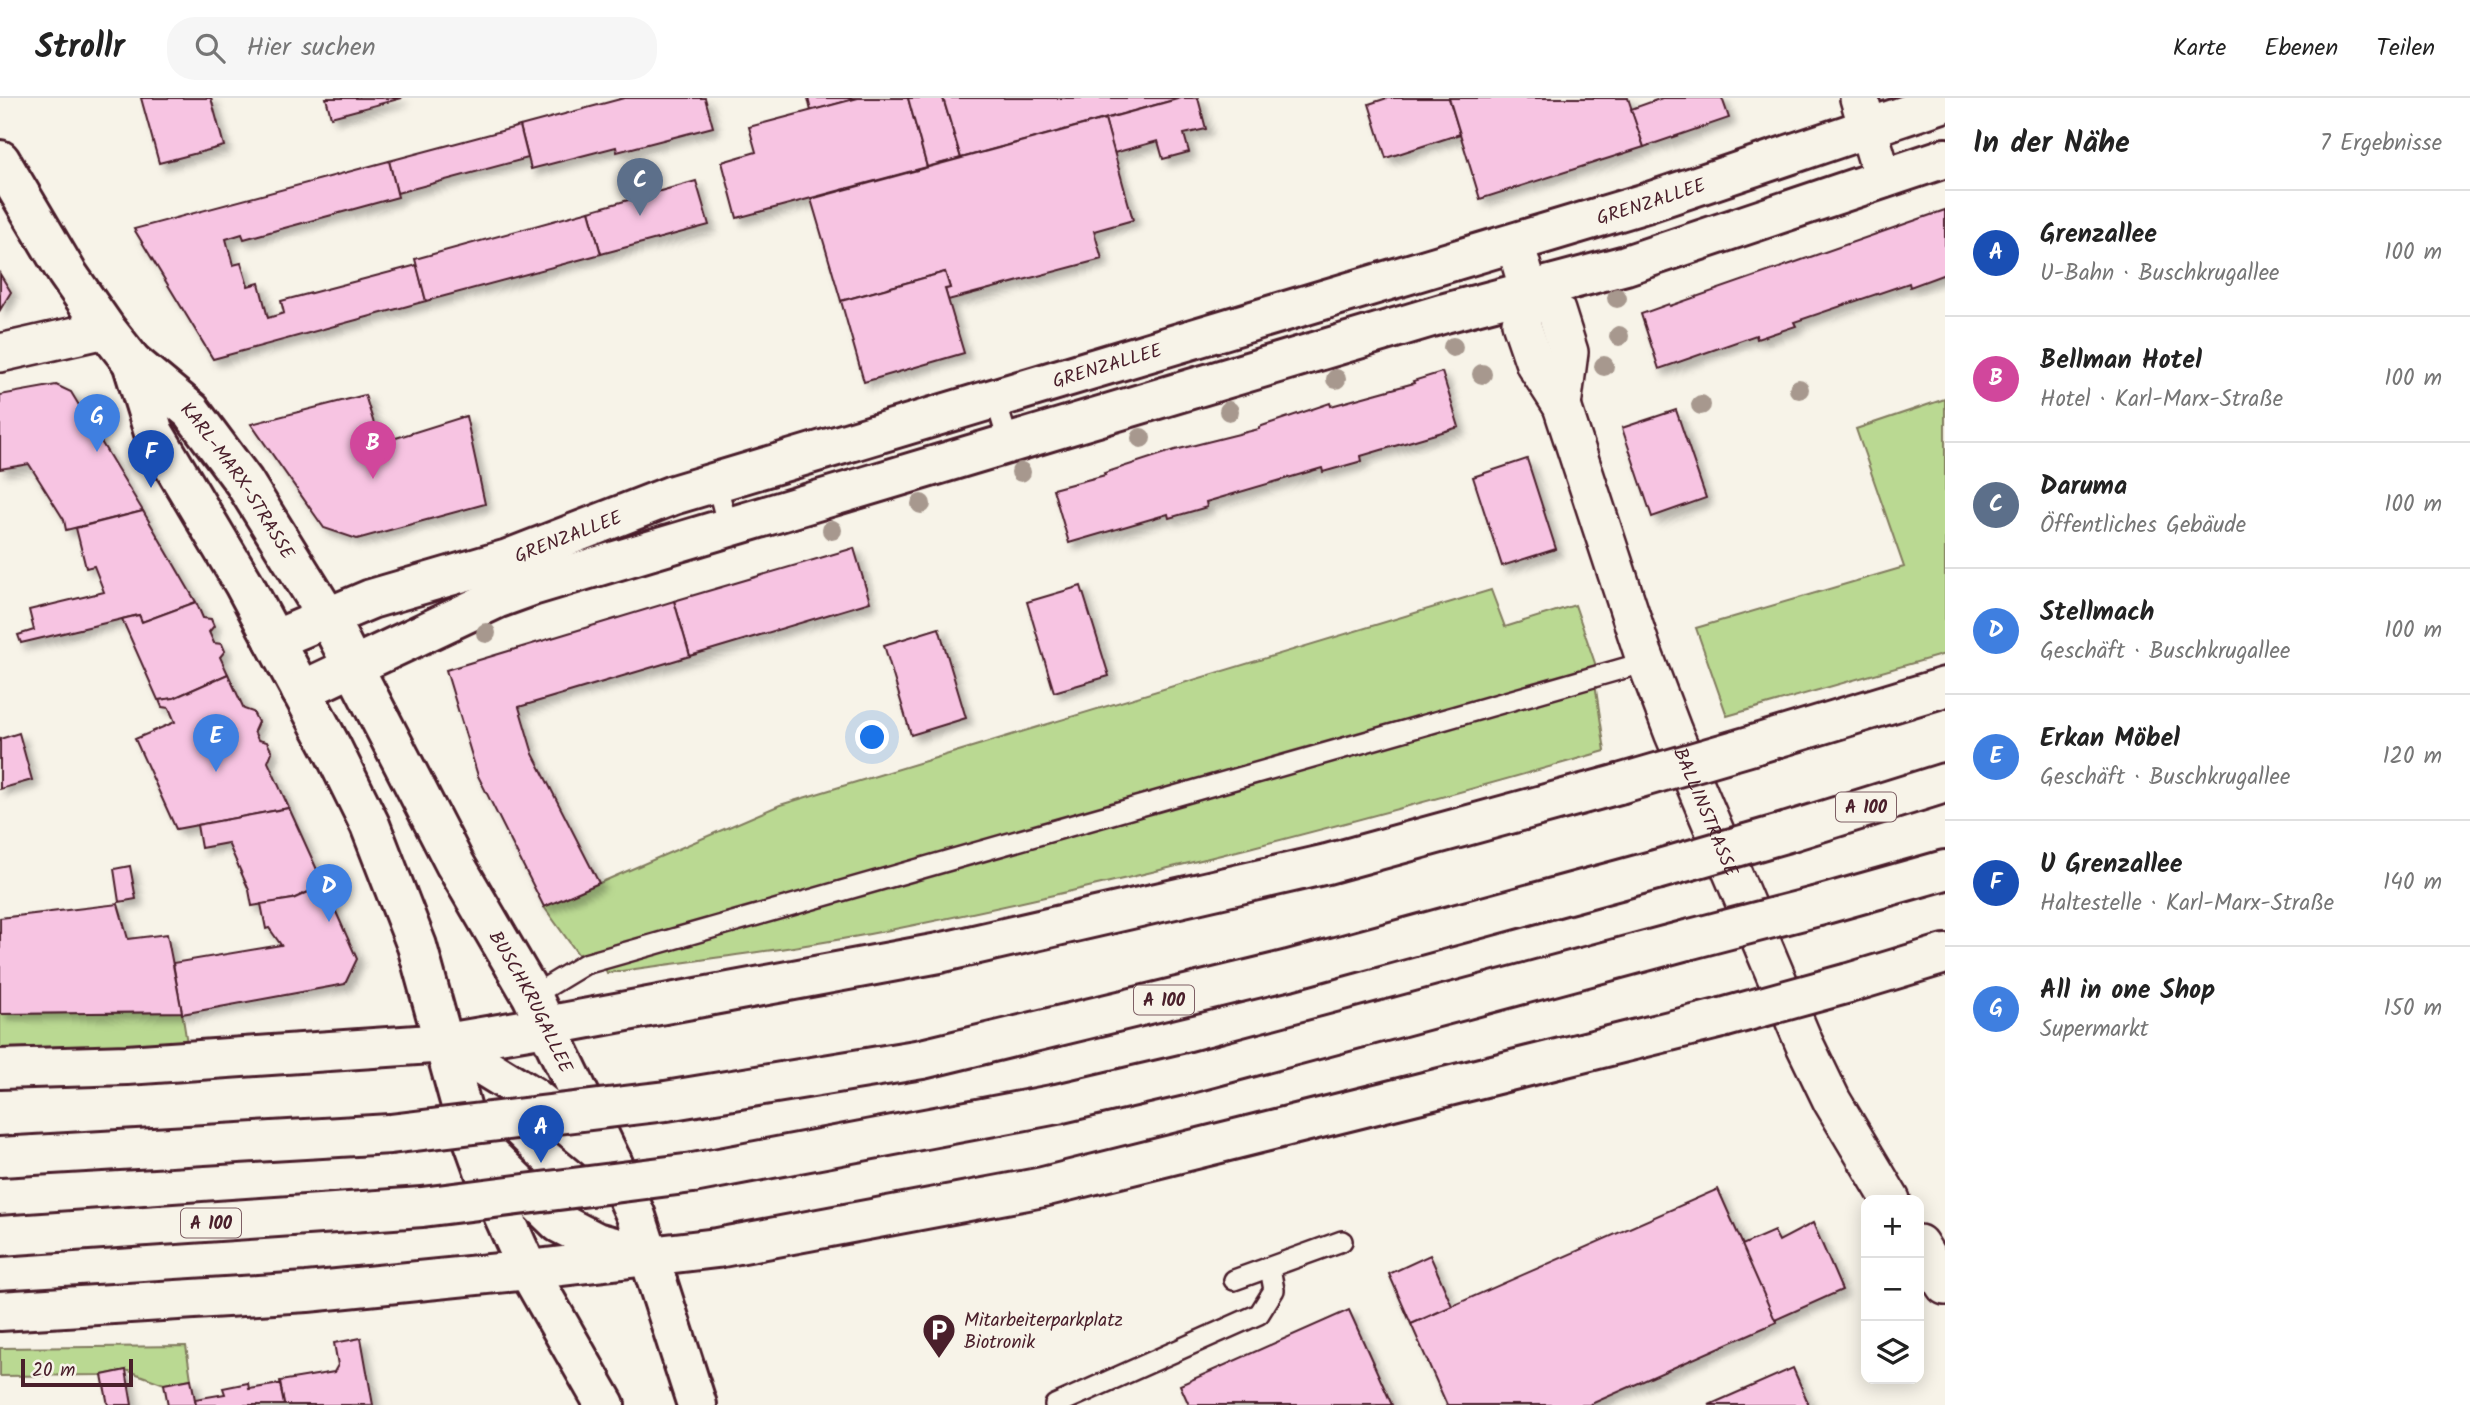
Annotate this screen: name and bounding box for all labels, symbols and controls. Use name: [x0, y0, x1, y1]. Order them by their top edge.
search box: [167, 17, 657, 80]
text: Strollr: [35, 22, 125, 75]
text: Hier suchen: [247, 27, 376, 69]
icon: search: [191, 29, 229, 67]
text: Karte: [2173, 29, 2226, 68]
text: Ebenen: [2264, 29, 2338, 68]
text: Teilen: [2376, 29, 2435, 68]
text: In der Nähe: [1973, 120, 2130, 168]
text: 7 Ergebnisse: [2320, 126, 2442, 162]
pin: C: [617, 158, 663, 216]
street label: GRENZALLEE: [1593, 171, 1711, 234]
text: Grenzallee: [2040, 214, 2157, 256]
text: A: [1989, 235, 2003, 271]
text: 100 m: [2384, 235, 2442, 271]
text: U-Bahn · Buschkrugallee: [2040, 256, 2279, 292]
street label: GRENZALLEE: [1049, 336, 1167, 397]
text: Bellman Hotel: [2040, 340, 2202, 382]
text: B: [1989, 361, 2003, 397]
text: 100 m: [2384, 361, 2442, 397]
text: Hotel · Karl-Marx-Straße: [2040, 382, 2283, 418]
pin: G: [74, 394, 120, 452]
street label: KARL-MARX-STRASSE: [173, 395, 302, 566]
pin: B: [350, 421, 396, 479]
pin: F: [128, 430, 174, 488]
text: Daruma: [2040, 466, 2127, 508]
text: C: [1989, 487, 2003, 523]
text: 100 m: [2384, 487, 2442, 523]
street label: GRENZALLEE: [510, 503, 627, 572]
text: Öffentliches Gebäude: [2040, 508, 2246, 544]
text: Stellmach: [2040, 592, 2155, 634]
text: D: [1988, 613, 2004, 649]
text: 100 m: [2384, 613, 2442, 649]
text: Geschäft · Buschkrugallee: [2040, 634, 2290, 670]
pin: E: [193, 714, 239, 772]
text: Erkan Möbel: [2040, 718, 2180, 760]
your location: [855, 720, 889, 754]
text: E: [1990, 739, 2002, 775]
text: 120 m: [2382, 739, 2442, 775]
street label: BALLINSTRASSE: [1664, 743, 1746, 882]
text: Geschäft · Buschkrugallee: [2040, 760, 2290, 796]
road number: A 100: [1836, 792, 1896, 822]
text: U Grenzallee: [2040, 844, 2182, 886]
pin: D: [306, 864, 352, 922]
text: F: [1990, 865, 2002, 901]
text: 140 m: [2383, 865, 2442, 901]
text: Haltestelle · Karl-Marx-Straße: [2040, 886, 2334, 922]
street label: BUSCHKRUGALLEE: [480, 925, 580, 1079]
text: All in one Shop: [2040, 970, 2215, 1012]
road number: A 100: [1134, 986, 1194, 1015]
text: G: [1989, 991, 2003, 1027]
text: 150 m: [2383, 991, 2442, 1027]
text: Supermarkt: [2040, 1012, 2149, 1048]
pin: A: [518, 1105, 564, 1163]
map controls: [1861, 1195, 1924, 1384]
button: +: [1861, 1195, 1924, 1258]
road number: A 100: [181, 1208, 241, 1238]
button: −: [1861, 1258, 1924, 1321]
place label: Mitarbeiterparkplatz Biotronik: [964, 1306, 1123, 1358]
parking icon: Mitarbeiterparkplatz Biotronik: [920, 1311, 958, 1360]
button: layers: [1861, 1321, 1924, 1384]
scale bar: [21, 1356, 133, 1388]
text: 20 m: [32, 1356, 75, 1386]

